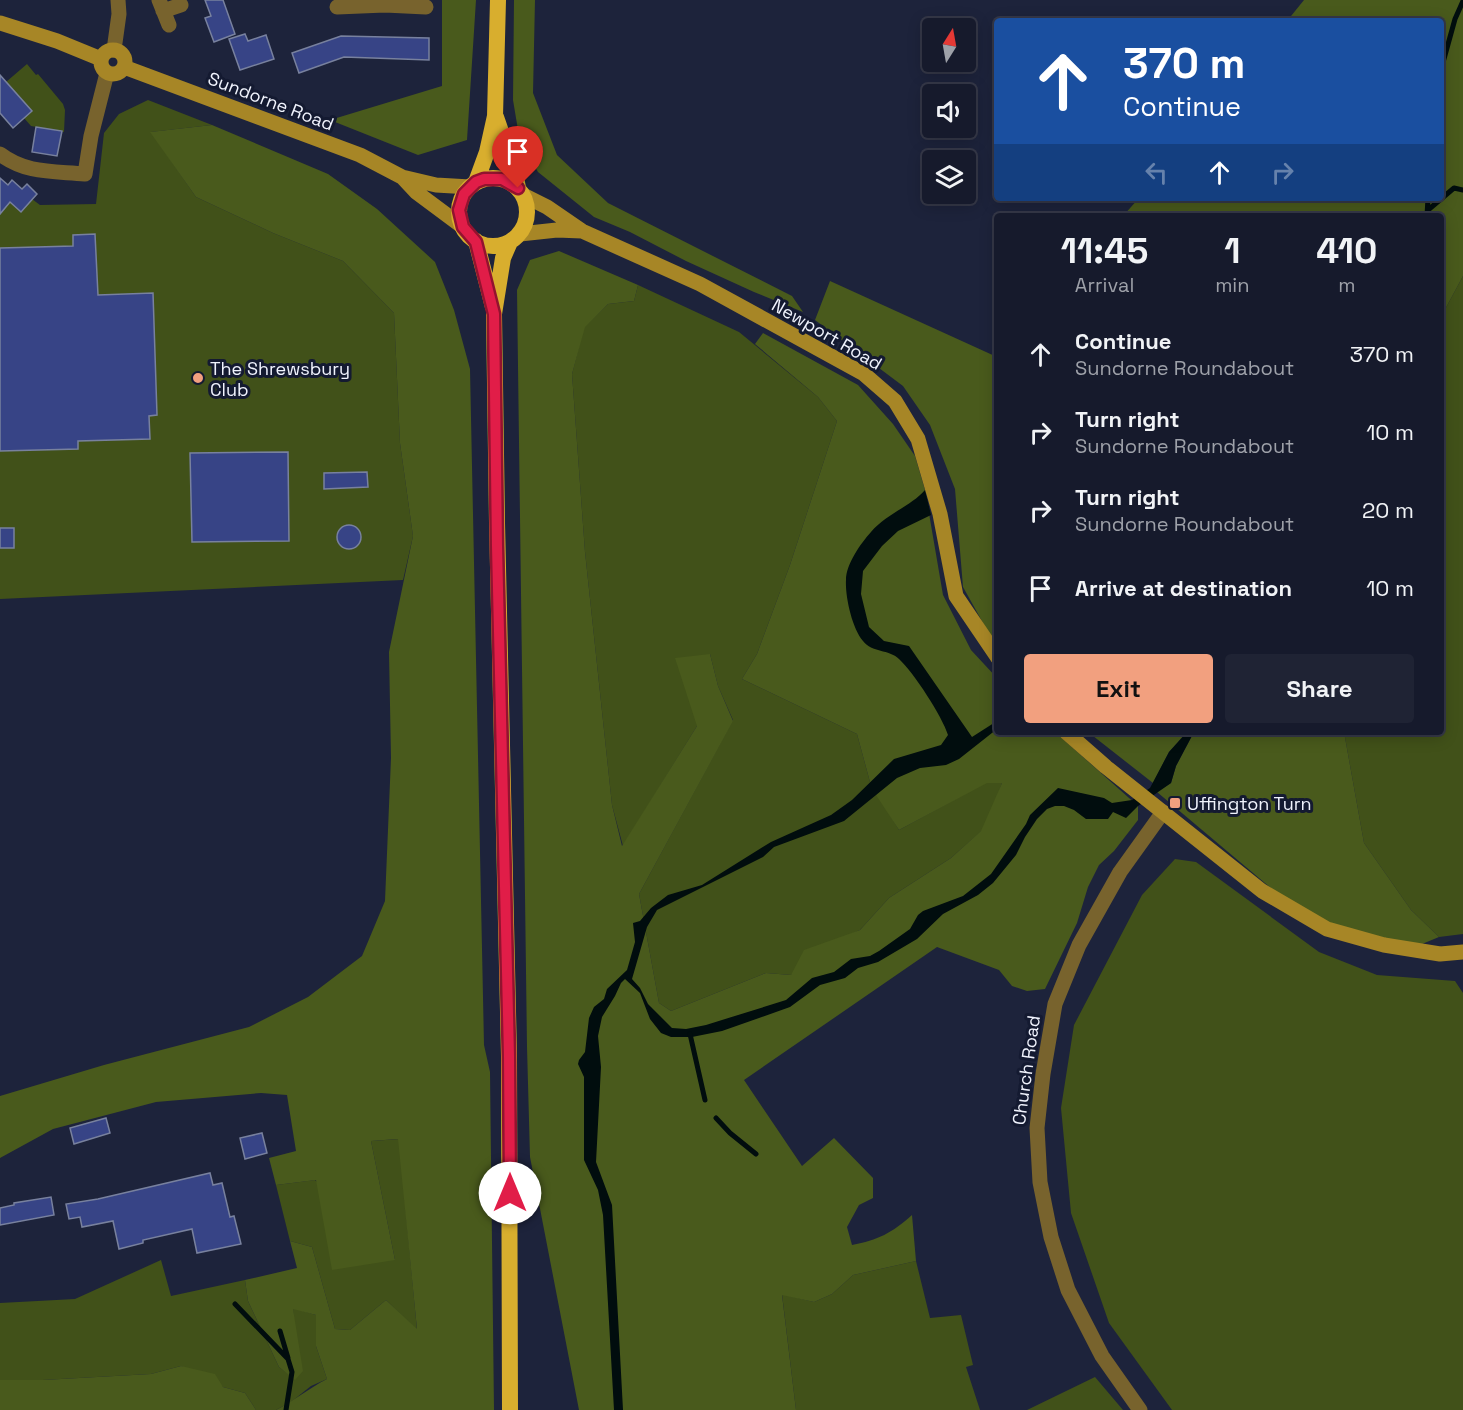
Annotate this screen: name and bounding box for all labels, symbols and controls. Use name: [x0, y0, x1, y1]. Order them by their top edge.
north arrow: [922, 18, 976, 72]
map controls: [922, 18, 976, 204]
text: 370 m: [1123, 37, 1245, 90]
icon: ahead: [1024, 42, 1102, 120]
street label: Sundorne Road: [205, 66, 337, 136]
button: sound: [922, 84, 976, 138]
text: Continue: [1123, 89, 1241, 124]
pin: [492, 126, 543, 188]
icon: arrive: [501, 135, 534, 168]
button: layers: [922, 150, 976, 204]
icon: left: [1140, 156, 1173, 189]
icon: ahead: [1203, 156, 1236, 189]
icon: right: [1266, 156, 1299, 189]
text: 11:45: [1061, 228, 1148, 274]
text: 1: [1224, 228, 1240, 274]
text: 410: [1316, 228, 1377, 274]
text: Arrival: [1075, 272, 1134, 298]
text: min: [1215, 272, 1250, 298]
text: m: [1338, 272, 1355, 298]
street label: Newport Road: [768, 293, 886, 375]
text: Continue: [1075, 327, 1171, 355]
icon: ahead: [1024, 338, 1057, 371]
text: 370 m: [1350, 340, 1414, 368]
text: Sundorne Roundabout: [1075, 355, 1294, 381]
place label: The Shrewsbury Club: [210, 357, 350, 401]
marker: The Shrewsbury Club: [191, 371, 205, 385]
text: Turn right: [1075, 405, 1180, 433]
icon: right: [1024, 416, 1057, 449]
text: 10 m: [1366, 418, 1414, 446]
text: Sundorne Roundabout: [1075, 433, 1294, 459]
text: Turn right: [1075, 483, 1180, 511]
icon: right: [1024, 494, 1057, 527]
text: 20 m: [1362, 496, 1414, 524]
text: Sundorne Roundabout: [1075, 511, 1294, 537]
icon: arrive: [1024, 572, 1057, 605]
text: Arrive at destination: [1075, 574, 1292, 602]
text: 10 m: [1366, 574, 1414, 602]
button: Exit: [1024, 654, 1213, 723]
button: Share: [1225, 654, 1414, 723]
place label: Uffington Turn: [1187, 792, 1312, 815]
marker: Uffington Turn: [1168, 796, 1182, 810]
street label: Church Road: [1007, 1014, 1045, 1126]
position arrow: [478, 1161, 542, 1225]

